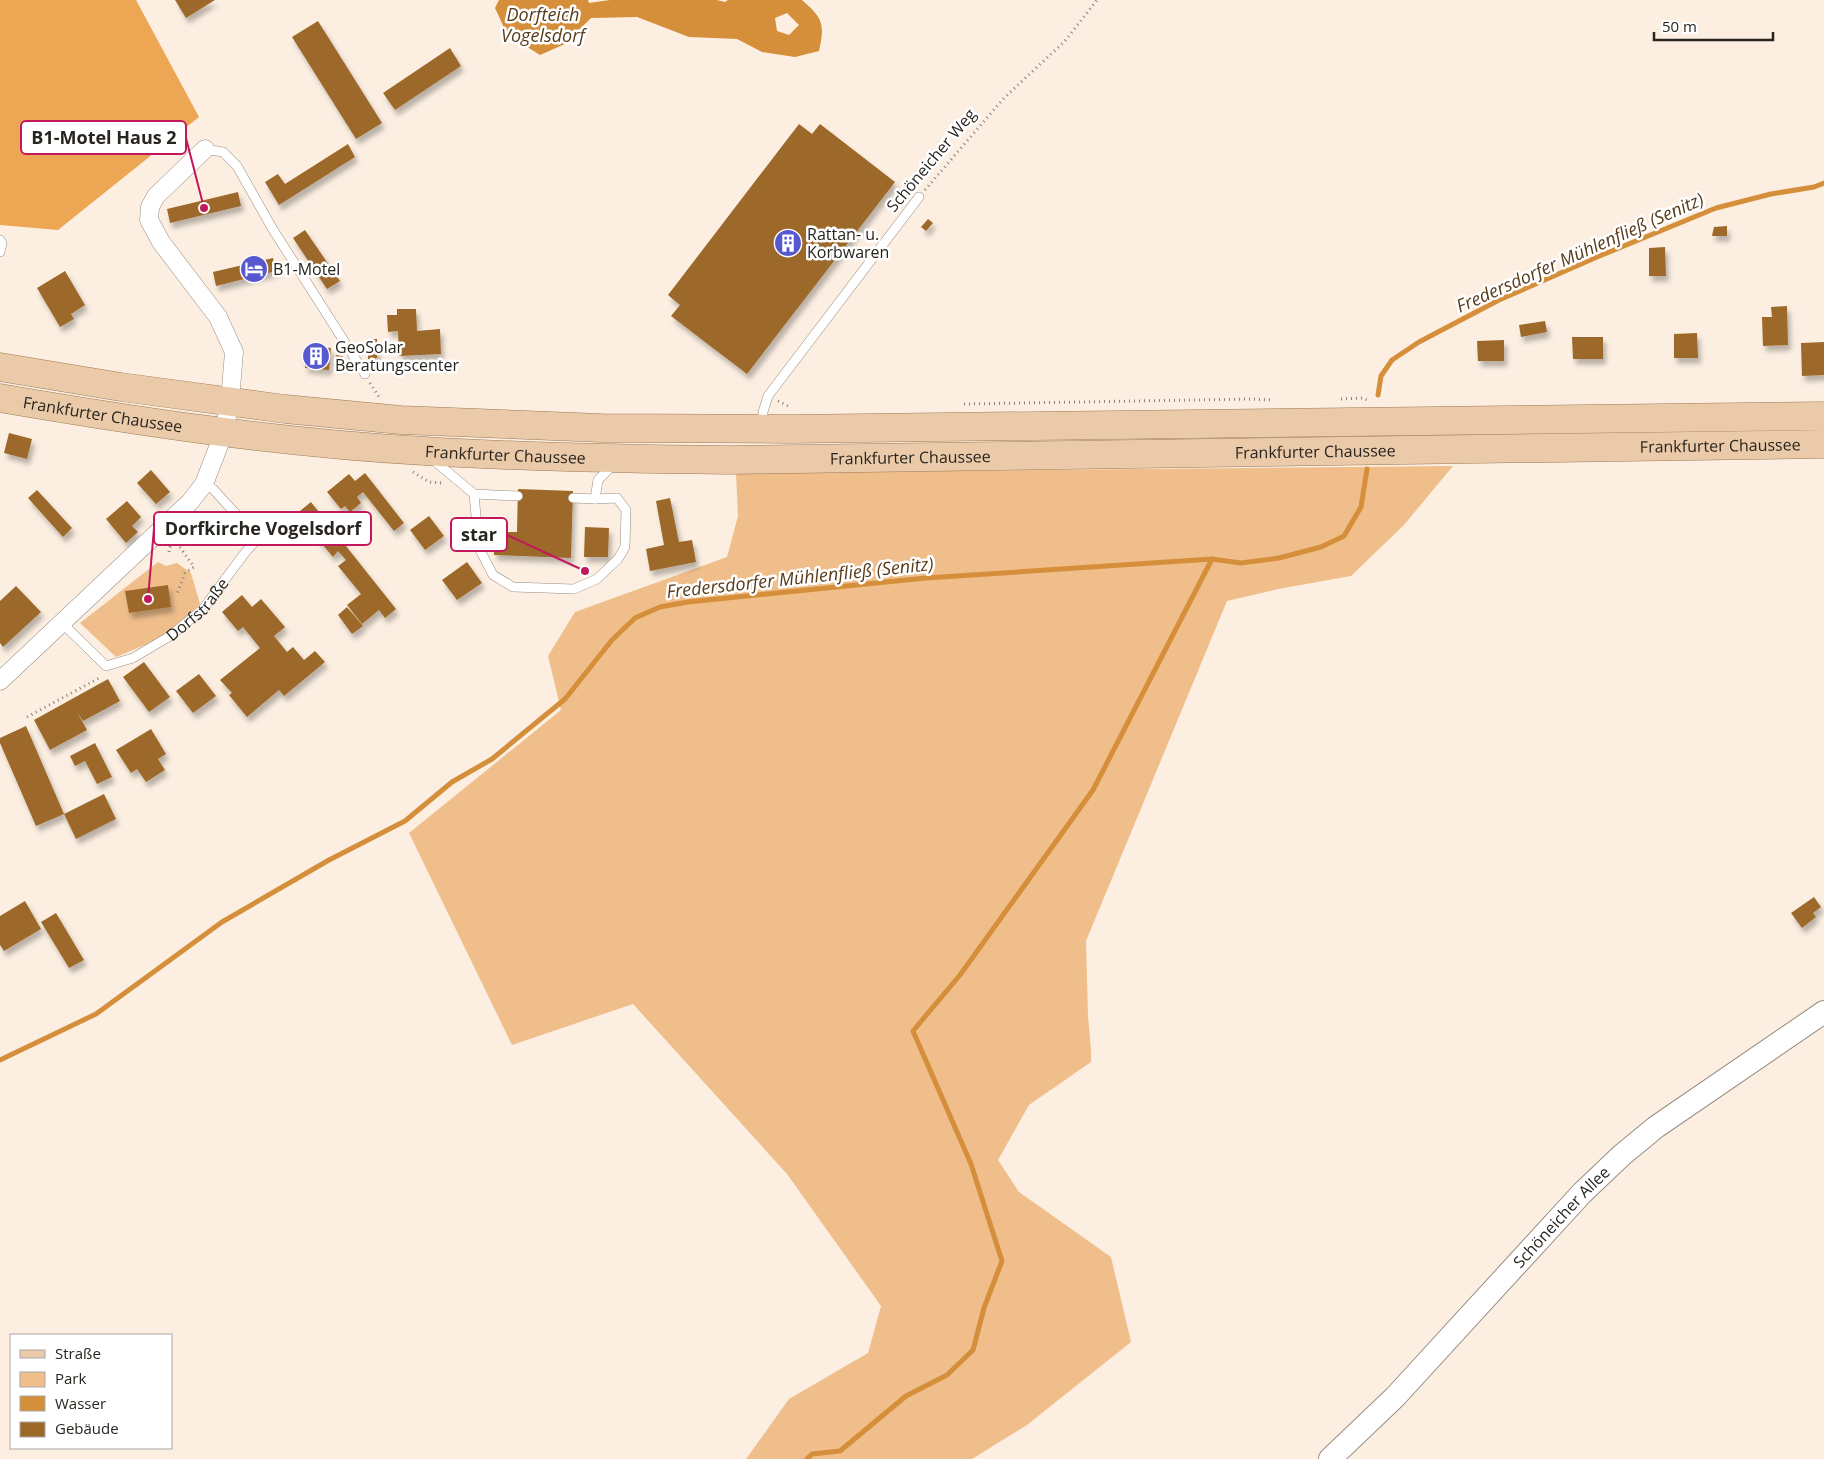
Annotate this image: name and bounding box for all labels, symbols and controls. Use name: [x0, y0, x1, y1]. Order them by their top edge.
water label: Dorfteich Vogelsdorf: [501, 2, 587, 47]
scale bar: [1654, 10, 1773, 42]
text: 50 m: [1662, 16, 1697, 36]
street label: Schöneicher Weg: [881, 104, 981, 216]
callout: B1-Motel Haus 2: [21, 121, 186, 154]
text: B1-Motel Haus 2: [31, 125, 177, 149]
water label: Fredersdorfer Mühlenfließ (Senitz): [1452, 187, 1707, 318]
place label: Rattan- u. Korbwaren: [807, 223, 889, 263]
building icon: Rattan- u. Korbwaren: [773, 228, 803, 258]
hotel icon: B1-Motel: [239, 254, 269, 284]
place label: B1-Motel: [273, 258, 340, 280]
place label: GeoSolar Beratungscenter: [335, 336, 460, 376]
building icon: GeoSolar Beratungscenter: [301, 341, 331, 371]
street label: Frankfurter Chaussee: [21, 391, 184, 437]
street label: Frankfurter Chaussee: [1640, 433, 1801, 458]
street label: Frankfurter Chaussee: [1235, 439, 1396, 464]
street label: Frankfurter Chaussee: [424, 440, 586, 469]
street label: Frankfurter Chaussee: [830, 445, 991, 469]
callout: Dorfkirche Vogelsdorf: [154, 512, 371, 545]
text: Dorfkirche Vogelsdorf: [165, 516, 362, 540]
callout: star: [451, 518, 507, 551]
text: star: [461, 522, 497, 546]
water label: Fredersdorfer Mühlenfließ (Senitz): [665, 551, 935, 603]
street label: Dorfstraße: [161, 573, 233, 646]
street label: Schöneicher Allee: [1508, 1161, 1615, 1272]
legend: [10, 1334, 172, 1449]
text: Straße: [55, 1343, 101, 1363]
text: Park: [55, 1368, 86, 1388]
text: Wasser: [55, 1393, 106, 1413]
text: Gebäude: [55, 1418, 119, 1438]

